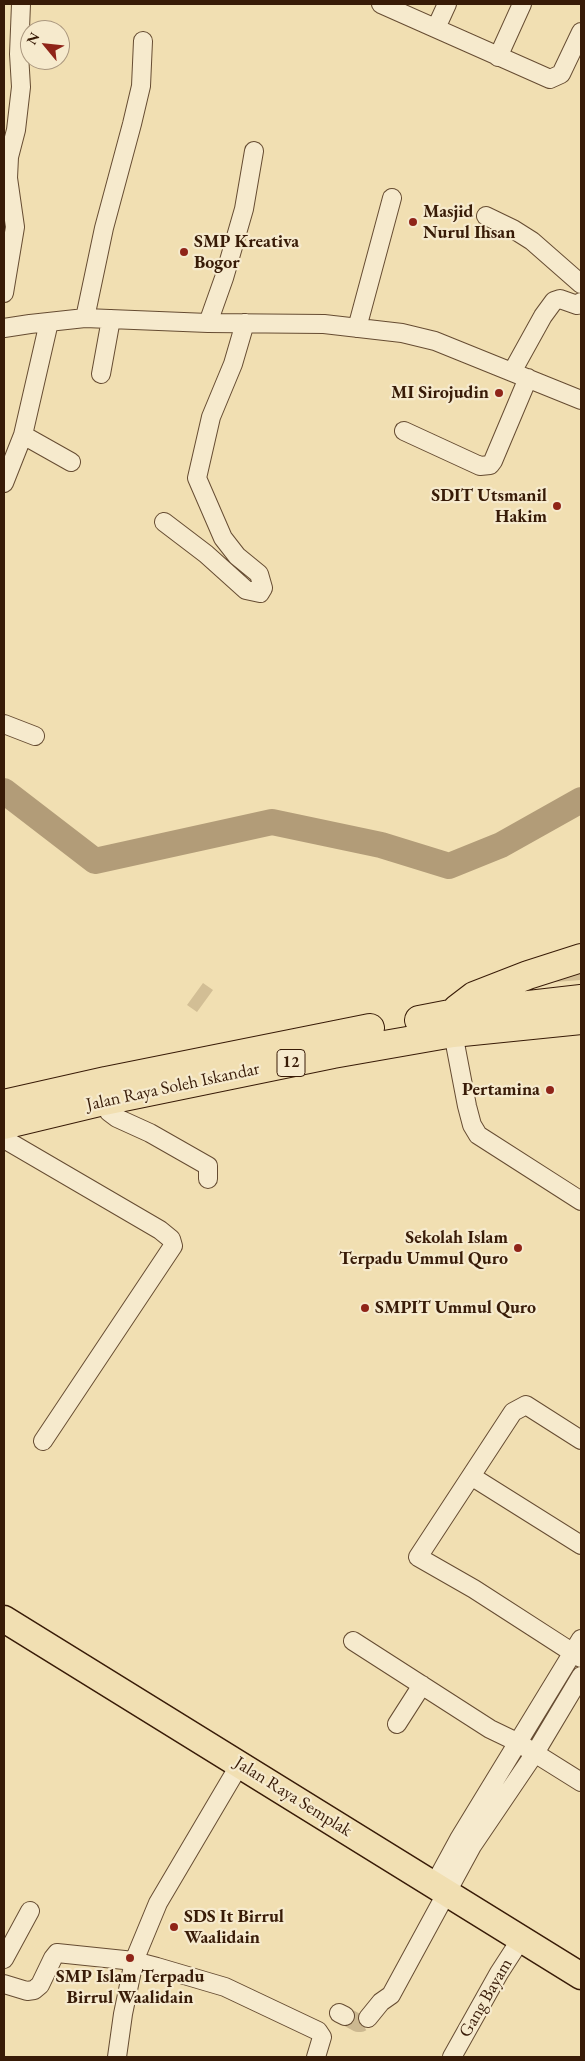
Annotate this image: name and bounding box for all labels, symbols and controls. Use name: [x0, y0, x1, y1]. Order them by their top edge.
north arrow: [20, 20, 70, 70]
text: N: [22, 29, 43, 48]
place label: Masjid Nurul Ihsan: [423, 201, 515, 243]
marker: Masjid Nurul Ihsan: [407, 216, 419, 228]
place label: SMP Kreativa Bogor: [194, 231, 299, 274]
marker: SMP Kreativa Bogor: [178, 246, 190, 258]
place label: MI Sirojudin: [391, 382, 489, 404]
marker: MI Sirojudin: [493, 387, 505, 399]
place label: SDIT Utsmanil Hakim: [431, 485, 547, 528]
marker: SDIT Utsmanil Hakim: [551, 500, 563, 512]
road number: 12: [277, 1050, 305, 1076]
street label: Jalan Raya Soleh Iskandar: [84, 1058, 262, 1116]
place label: Pertamina: [462, 1079, 540, 1101]
marker: Pertamina: [544, 1084, 556, 1096]
place label: Sekolah Islam Terpadu Ummul Quro: [339, 1227, 508, 1270]
marker: Sekolah Islam Terpadu Ummul Quro: [512, 1242, 524, 1254]
place label: SMPIT Ummul Quro: [375, 1297, 536, 1319]
marker: SMPIT Ummul Quro: [359, 1302, 371, 1314]
street label: Jalan Raya Semplak: [230, 1752, 356, 1842]
place label: SDS It Birrul Waalidain: [184, 1906, 284, 1948]
marker: SDS It Birrul Waalidain: [168, 1921, 180, 1933]
marker: SMP Islam Terpadu Birrul Waalidain: [124, 1952, 136, 1964]
street label: Gang Bayam: [455, 1955, 517, 2041]
place label: SMP Islam Terpadu Birrul Waalidain: [56, 1966, 204, 2008]

